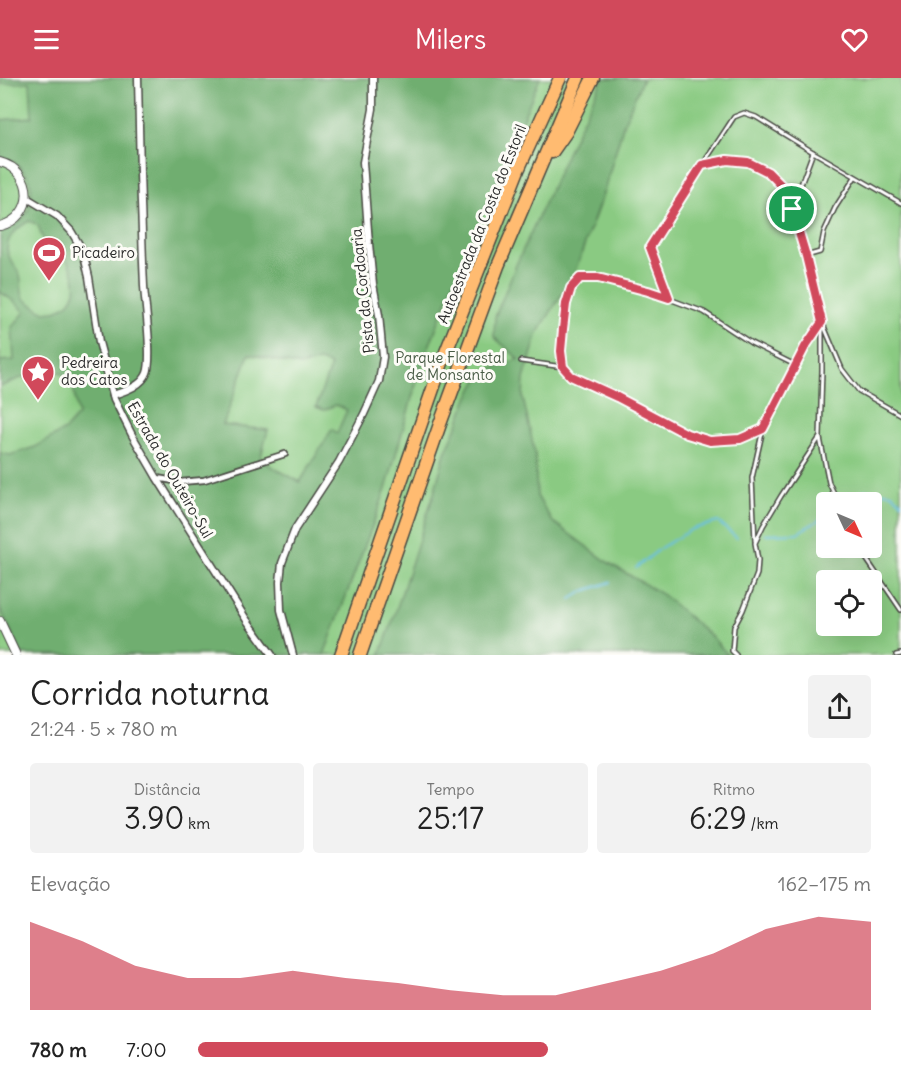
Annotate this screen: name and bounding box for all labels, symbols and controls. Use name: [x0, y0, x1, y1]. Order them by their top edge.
text: Milers: [415, 22, 486, 56]
icon: menu: [30, 23, 63, 56]
icon: heart: [838, 23, 871, 56]
street label: Autoestrada da Costa do Estoril: [433, 121, 530, 326]
pin: [766, 183, 817, 234]
icon: arrive: [775, 192, 808, 225]
street label: Pista da Cordoaria: [346, 227, 379, 354]
sports icon: Picadeiro: [31, 235, 67, 282]
place label: Picadeiro: [72, 243, 135, 262]
park label: Parque Florestal de Monsanto: [395, 348, 505, 384]
place label: Pedreira dos Catos: [61, 353, 127, 389]
place icon: Pedreira dos Catos: [20, 354, 56, 401]
street label: Estrada do Outeiro-Sul: [124, 398, 217, 541]
north arrow: [816, 492, 882, 558]
map controls: [816, 492, 882, 636]
button: locate: [816, 570, 882, 636]
text: Corrida noturna: [30, 672, 270, 714]
button: share: [808, 675, 871, 738]
text: 21:24 · 5 × 780 m: [30, 716, 177, 741]
text: Distância: [134, 779, 201, 799]
text: Tempo: [426, 779, 475, 799]
text: Ritmo: [713, 779, 755, 799]
text: 3.90: [124, 799, 184, 837]
text: 25:17: [417, 799, 484, 837]
text: 6:29: [689, 799, 747, 837]
text: km: [184, 813, 210, 833]
text: /km: [747, 813, 779, 833]
text: Elevação: [30, 871, 111, 896]
text: 162–175 m: [778, 871, 871, 896]
text: 780 m: [30, 1037, 87, 1062]
text: 7:00: [126, 1037, 167, 1062]

